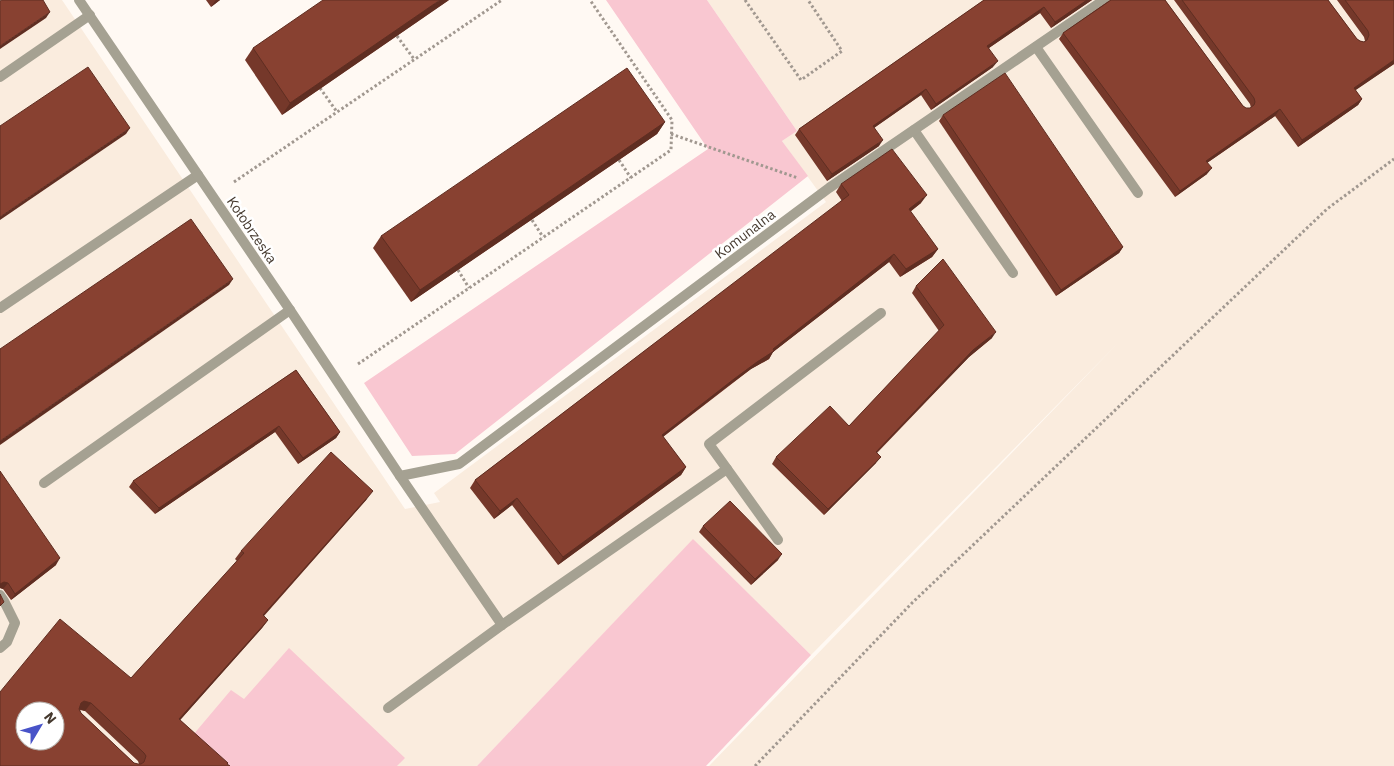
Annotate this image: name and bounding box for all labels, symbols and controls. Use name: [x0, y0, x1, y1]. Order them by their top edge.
street label: Kołobrzeska: [223, 193, 281, 267]
street label: Komunalna: [711, 205, 779, 263]
north arrow: [15, 701, 65, 751]
text: N: [40, 708, 60, 728]

